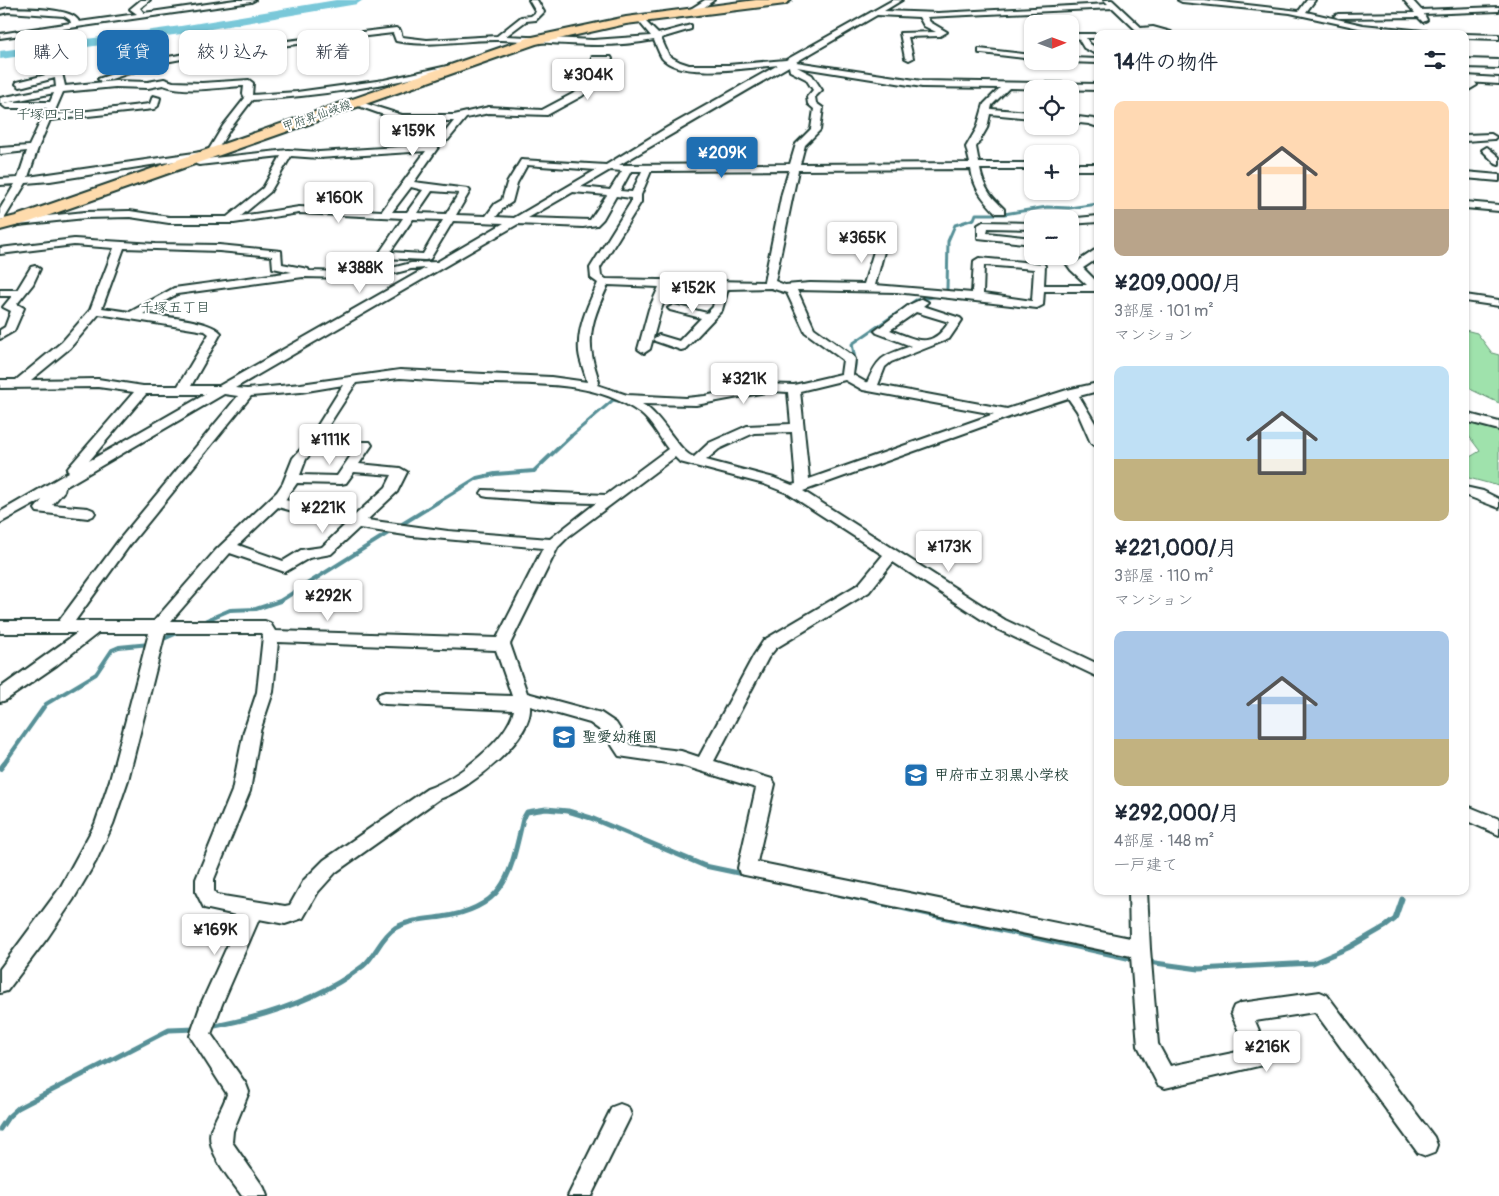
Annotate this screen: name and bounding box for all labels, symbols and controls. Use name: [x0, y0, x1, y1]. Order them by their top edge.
north arrow: [1024, 15, 1079, 70]
map controls: [1024, 15, 1079, 265]
chip: 購入: [15, 30, 87, 75]
chip: 賃貸: [97, 30, 169, 75]
chip: 絞り込み: [179, 30, 287, 75]
chip: 新着: [297, 30, 369, 75]
icon: filters: [1421, 46, 1449, 74]
text: 14件の物件: [1114, 49, 1218, 76]
pin: ¥304K: [553, 58, 623, 101]
text: ¥304K: [563, 65, 613, 85]
button: locate: [1024, 80, 1079, 135]
street label: 甲府昇仙峡線: [281, 97, 353, 135]
district label: 千塚四丁目: [16, 106, 86, 123]
pin: ¥159K: [378, 114, 448, 157]
text: ¥159K: [391, 121, 435, 141]
icon: home: [1237, 133, 1327, 223]
pin: ¥209K: [687, 136, 757, 179]
text: ¥209K: [698, 143, 746, 163]
button: +: [1024, 145, 1079, 200]
pin: ¥160K: [304, 182, 374, 224]
text: ¥160K: [315, 188, 363, 208]
button: −: [1024, 210, 1079, 265]
pin: ¥365K: [827, 222, 897, 264]
text: ¥365K: [838, 228, 886, 248]
pin: ¥388K: [325, 252, 395, 294]
text: ¥388K: [337, 258, 383, 278]
text: ¥209,000/月: [1114, 270, 1242, 297]
pin: ¥152K: [658, 272, 728, 314]
text: ¥152K: [671, 278, 715, 298]
district label: 千塚五丁目: [140, 299, 210, 316]
text: 3部屋 · 101 m²: [1114, 301, 1214, 321]
text: マンション: [1114, 325, 1193, 345]
pin: ¥321K: [709, 362, 779, 405]
text: ¥321K: [722, 369, 766, 389]
icon: home: [1237, 398, 1327, 488]
pin: ¥111K: [295, 424, 365, 466]
text: ¥111K: [310, 430, 350, 450]
pin: ¥221K: [288, 492, 358, 534]
text: ¥221K: [301, 498, 345, 518]
pin: ¥173K: [914, 530, 984, 573]
text: ¥221,000/月: [1114, 535, 1237, 562]
text: ¥173K: [927, 537, 971, 557]
text: 3部屋 · 110 m²: [1114, 566, 1214, 586]
pin: ¥292K: [293, 580, 363, 622]
text: ¥292K: [305, 586, 351, 606]
text: マンション: [1114, 590, 1193, 610]
icon: home: [1237, 663, 1327, 753]
school or university icon: 聖愛幼稚園: [551, 724, 577, 750]
place label: 聖愛幼稚園: [582, 728, 657, 747]
school or university icon: 甲府市立羽黒小学校: [903, 762, 929, 788]
place label: 甲府市立羽黒小学校: [934, 766, 1069, 785]
text: ¥292,000/月: [1114, 800, 1240, 827]
text: 4部屋 · 148 m²: [1114, 831, 1214, 851]
text: 一戸建て: [1114, 855, 1178, 875]
pin: ¥169K: [180, 914, 250, 956]
text: ¥169K: [193, 920, 237, 940]
pin: ¥216K: [1232, 1030, 1302, 1073]
text: ¥216K: [1244, 1037, 1290, 1057]

